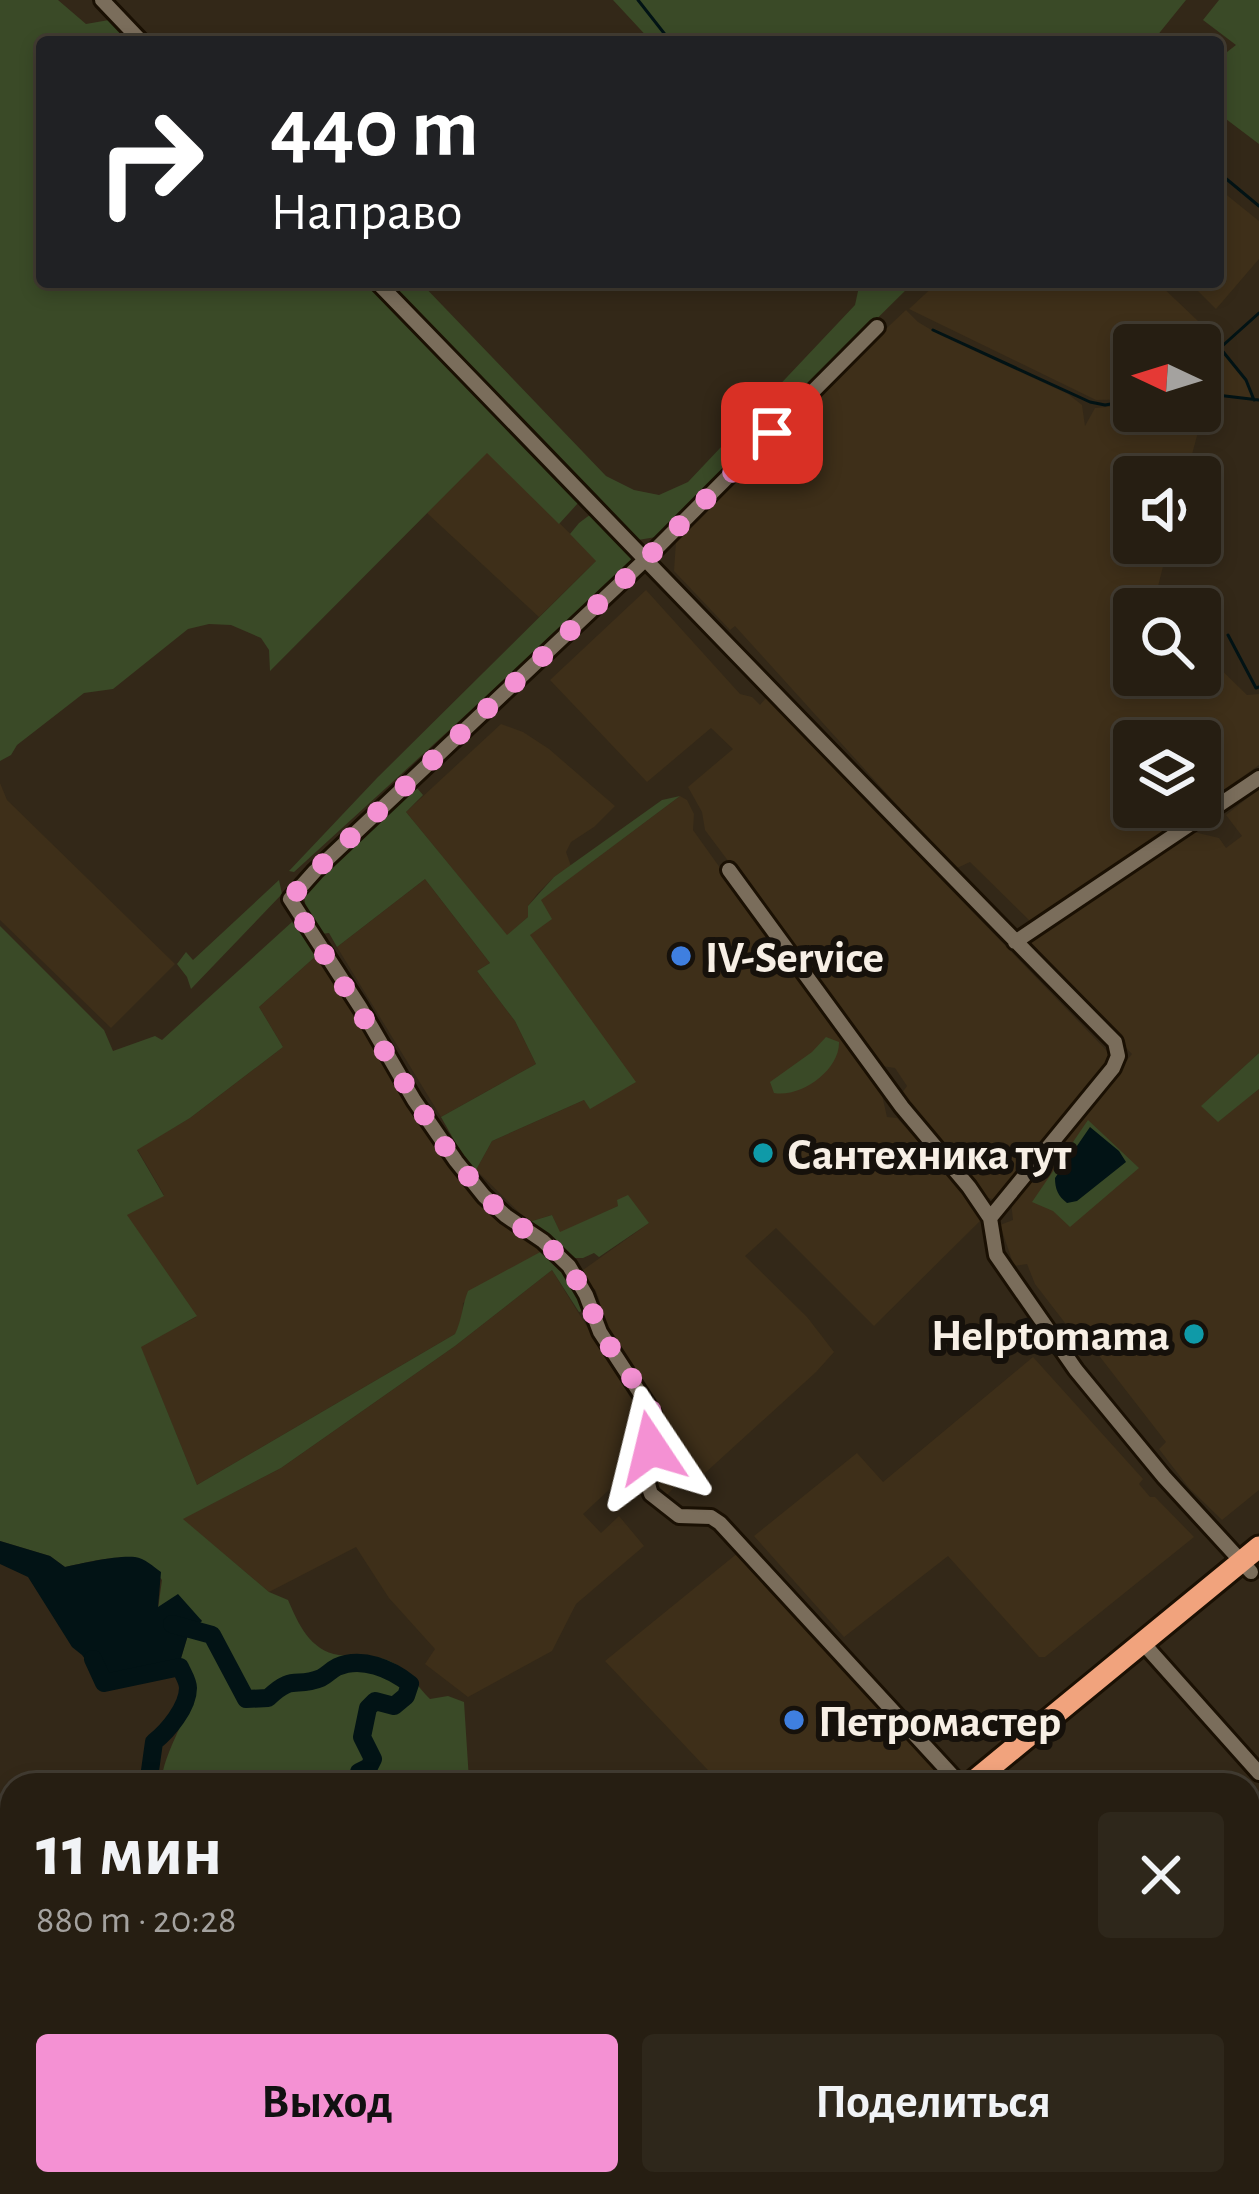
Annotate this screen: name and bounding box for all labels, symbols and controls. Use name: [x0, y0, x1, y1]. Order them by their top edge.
icon: right: [72, 84, 228, 240]
text: 440 m: [270, 88, 479, 172]
text: Направо: [270, 186, 462, 240]
north arrow: [1113, 324, 1221, 432]
map controls: [1113, 324, 1221, 828]
pin: [721, 382, 823, 484]
icon: arrive: [739, 400, 805, 466]
button: sound: [1113, 456, 1221, 564]
button: search: [1113, 588, 1221, 696]
button: layers: [1113, 720, 1221, 828]
place label: IV-Service: [705, 936, 884, 981]
marker: IV-Service: [668, 943, 694, 969]
place label: Сантехника тут: [787, 1133, 1072, 1178]
marker: Сантехника тут: [750, 1140, 776, 1166]
place label: Helptomama: [931, 1314, 1170, 1359]
marker: Helptomama: [1181, 1321, 1207, 1347]
position arrow: [588, 1385, 714, 1511]
place label: Петромастер: [818, 1700, 1061, 1745]
marker: Петромастер: [781, 1707, 807, 1733]
button: close: [1098, 1812, 1224, 1938]
text: 11 мин: [36, 1816, 222, 1888]
text: 880 m · 20:28: [36, 1901, 237, 1940]
button: Выход: [36, 2034, 618, 2172]
button: Поделиться: [642, 2034, 1224, 2172]

